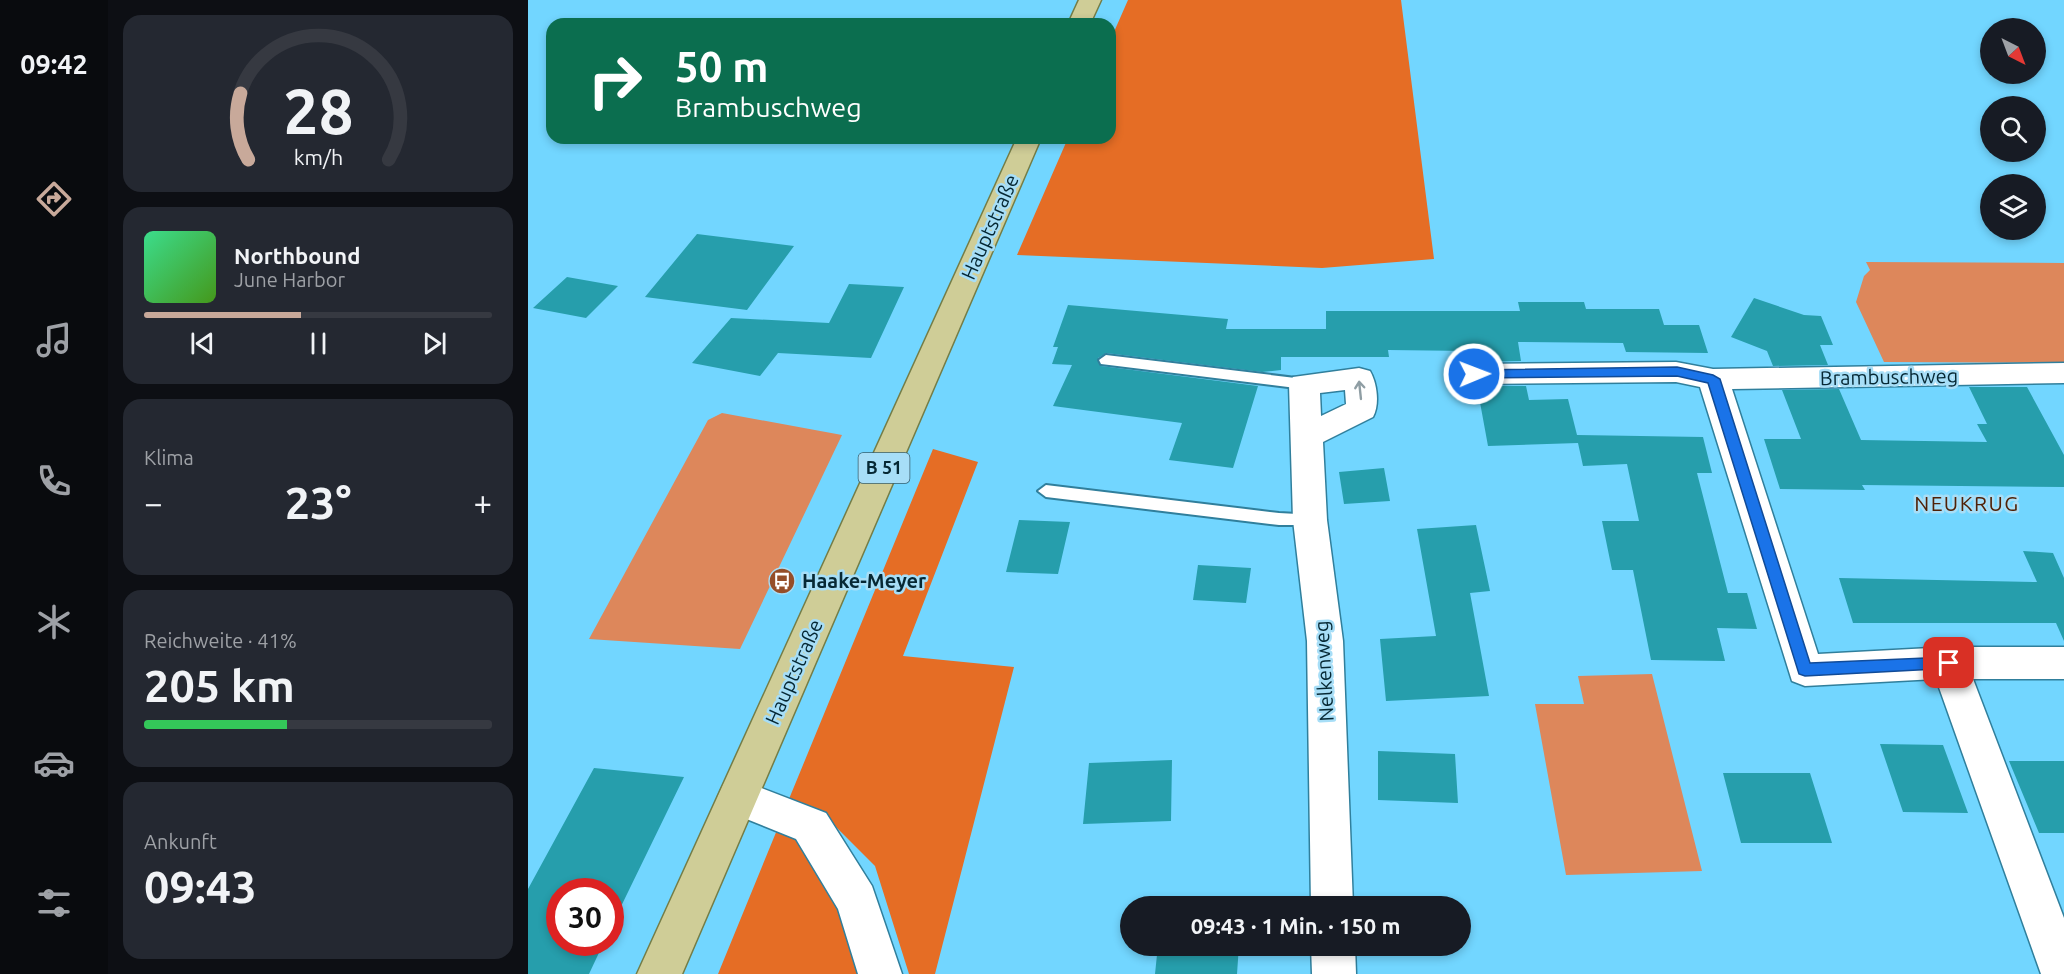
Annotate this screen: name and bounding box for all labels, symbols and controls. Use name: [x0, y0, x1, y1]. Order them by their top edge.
north arrow: [1980, 18, 2046, 84]
map controls: [1980, 18, 2046, 240]
icon: right: [576, 42, 654, 120]
text: 50 m: [675, 43, 769, 90]
text: 09:42: [20, 49, 88, 79]
text: 28: [283, 77, 353, 147]
text: Brambuschweg: [675, 92, 862, 122]
button: search: [1980, 96, 2046, 162]
text: km/h: [293, 146, 343, 170]
street label: Hauptstraße: [956, 171, 1023, 283]
button: layers: [1980, 174, 2046, 240]
icon: directions: [33, 178, 75, 220]
text: Northbound: [234, 243, 360, 268]
text: June Harbor: [234, 268, 345, 291]
icon: music: [33, 319, 75, 361]
icon: previous: [186, 327, 219, 360]
icon: pause: [302, 327, 335, 360]
icon: next: [418, 327, 451, 360]
position arrow: [1442, 342, 1506, 406]
street label: Brambuschweg: [1820, 364, 1958, 389]
one-way arrow: [1354, 380, 1365, 400]
text: Klima: [144, 446, 194, 469]
road number: B 51: [858, 453, 910, 483]
icon: phone: [33, 460, 75, 502]
text: 23°: [285, 477, 351, 528]
text: −: [144, 484, 163, 521]
text: +: [473, 484, 492, 521]
district label: NEUKRUG: [1914, 491, 2020, 515]
bus stop icon: Haake-Meyer: [767, 566, 797, 596]
place label: Haake-Meyer: [802, 569, 927, 592]
icon: climate: [33, 601, 75, 643]
street label: Hauptstraße: [760, 616, 827, 728]
street label: Nelkenweg: [1309, 620, 1338, 722]
text: Reichweite · 41%: [144, 629, 297, 652]
pin: [1923, 637, 1974, 688]
icon: arrive: [1932, 646, 1965, 679]
text: 205 km: [144, 660, 295, 711]
icon: car: [33, 742, 75, 784]
text: Ankunft: [144, 830, 217, 853]
text: 09:43: [144, 861, 257, 912]
speed limit sign: 30: [546, 878, 624, 956]
icon: filters: [33, 882, 75, 924]
text: 09:43 · 1 Min. · 150 m: [1191, 913, 1400, 938]

